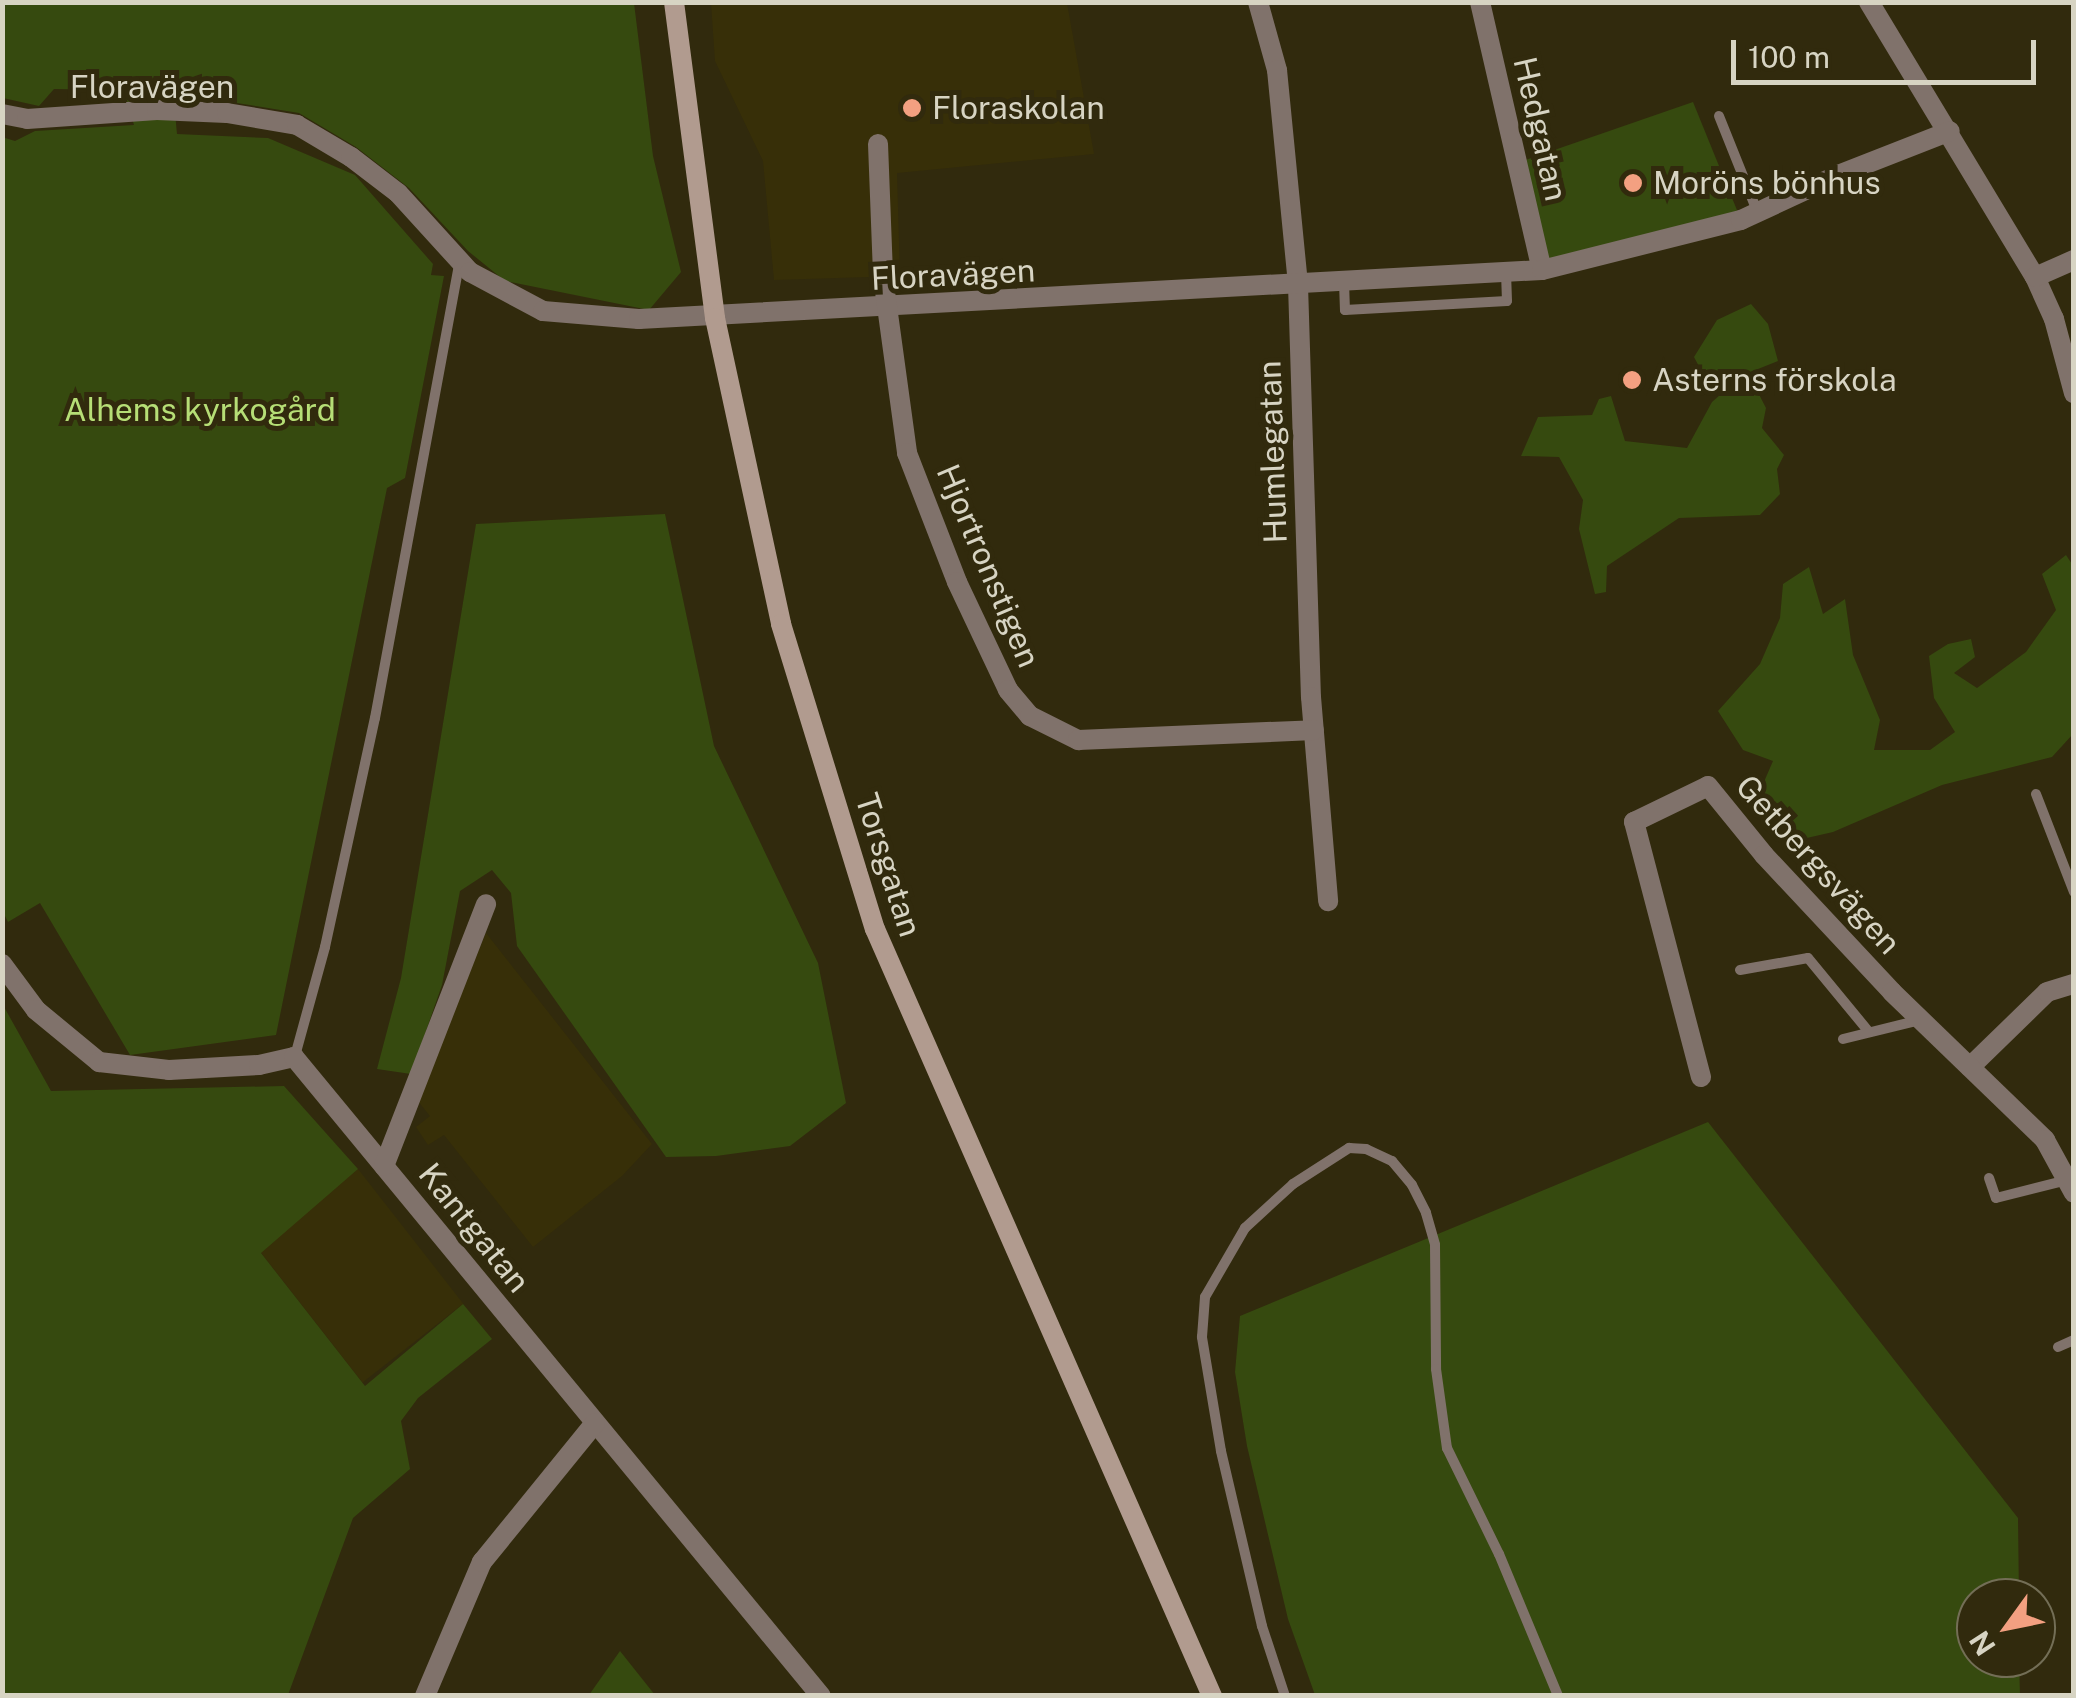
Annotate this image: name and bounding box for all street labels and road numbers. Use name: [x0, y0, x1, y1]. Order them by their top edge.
street label: Hedgatan: [1505, 53, 1575, 205]
street label: Floravägen: [70, 68, 234, 106]
street label: Floravägen: [870, 252, 1036, 298]
street label: Humlegatan: [1251, 360, 1295, 544]
street label: Hjortronstigen: [928, 459, 1048, 673]
street label: Getbergsvägen: [1728, 768, 1908, 962]
street label: Torsgatan: [847, 789, 929, 941]
street label: Kantgatan: [410, 1156, 538, 1300]

